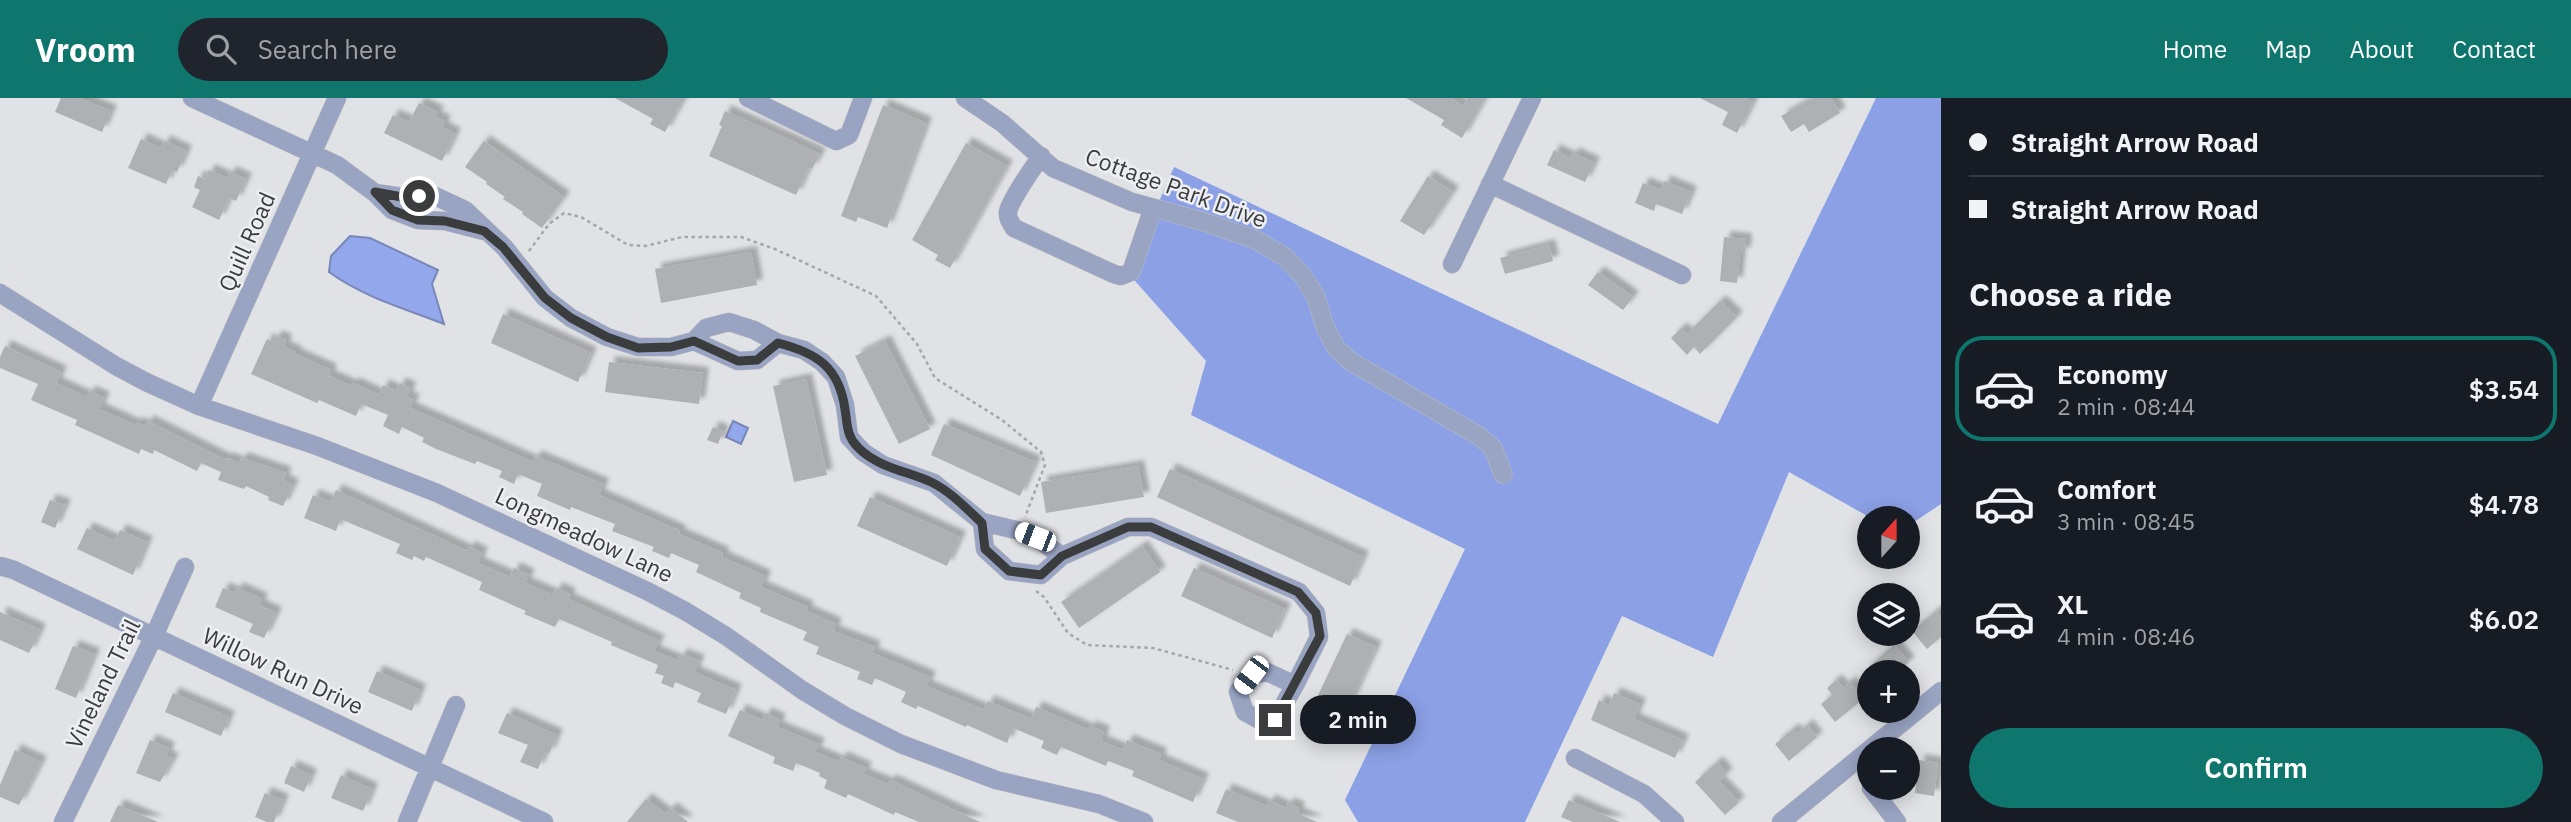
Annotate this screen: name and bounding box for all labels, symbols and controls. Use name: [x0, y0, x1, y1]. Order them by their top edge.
search box: [178, 18, 668, 81]
text: Vroom: [35, 28, 136, 71]
icon: search: [202, 30, 240, 68]
text: Search here: [258, 32, 397, 66]
text: Home: [2163, 33, 2227, 65]
text: Map: [2265, 33, 2311, 65]
text: About: [2349, 33, 2414, 65]
text: Contact: [2452, 33, 2536, 65]
text: Straight Arrow Road: [2011, 125, 2259, 159]
street label: Cottage Park Drive: [1082, 140, 1271, 234]
route start: [403, 180, 435, 212]
street label: Quill Road: [211, 187, 281, 296]
text: Straight Arrow Road: [2011, 192, 2259, 226]
text: Choose a ride: [1969, 273, 2172, 315]
icon: car: [1973, 357, 2036, 420]
text: Economy: [2057, 357, 2168, 391]
text: $3.54: [2469, 372, 2539, 406]
text: 2 min · 08:44: [2057, 391, 2195, 421]
icon: car: [1973, 472, 2036, 535]
text: Comfort: [2057, 472, 2156, 506]
street label: Longmeadow Lane: [491, 480, 678, 588]
text: $4.78: [2469, 487, 2539, 521]
north arrow: [1857, 506, 1920, 569]
map controls: [1857, 506, 1920, 800]
text: 3 min · 08:45: [2057, 506, 2195, 536]
car: [1012, 520, 1059, 554]
button: layers: [1857, 583, 1920, 646]
icon: car: [1973, 587, 2036, 650]
text: XL: [2057, 587, 2088, 621]
text: $6.02: [2469, 602, 2539, 636]
street label: Vineland Trail: [58, 614, 146, 753]
street label: Willow Run Drive: [198, 620, 369, 720]
text: 4 min · 08:46: [2057, 621, 2195, 651]
car: [1230, 652, 1273, 698]
button: +: [1857, 660, 1920, 723]
callout: 2 min: [1300, 696, 1415, 744]
route end: [1259, 704, 1291, 736]
text: 2 min: [1328, 704, 1388, 734]
button: Confirm: [1969, 728, 2543, 808]
button: −: [1857, 737, 1920, 800]

